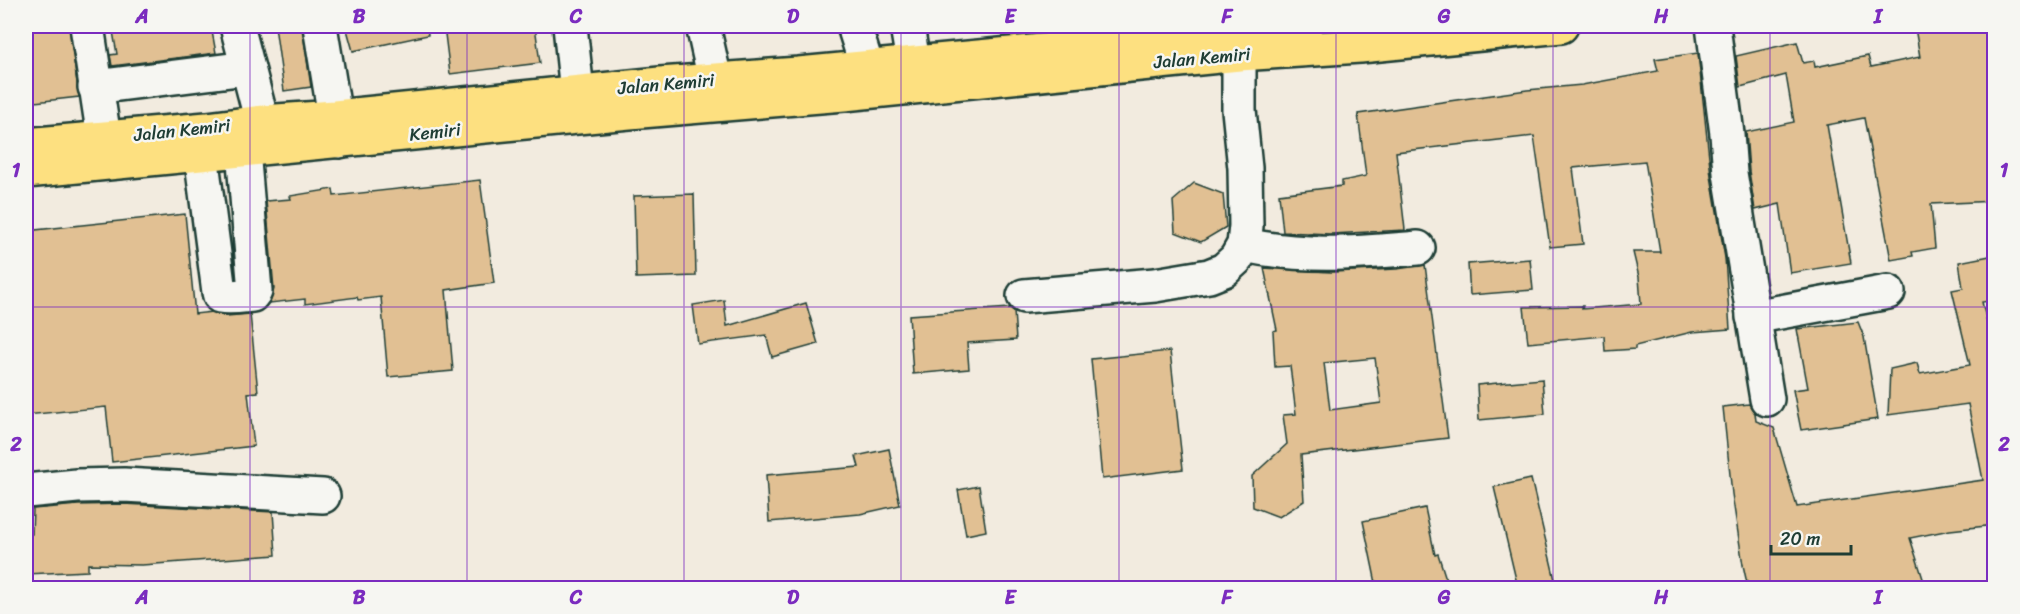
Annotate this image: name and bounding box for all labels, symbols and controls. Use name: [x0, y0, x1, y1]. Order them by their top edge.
text: A: [134, 0, 149, 34]
text: B: [353, 0, 366, 34]
text: C: [569, 0, 583, 34]
text: D: [787, 0, 800, 34]
text: E: [1004, 0, 1017, 34]
text: F: [1221, 0, 1234, 34]
text: G: [1437, 0, 1451, 34]
text: H: [1653, 0, 1669, 34]
text: I: [1873, 0, 1884, 34]
street label: Jalan Kemiri: [1151, 38, 1253, 78]
street label: Jalan Kemiri: [615, 64, 717, 104]
street label: Jalan Kemiri: [131, 109, 233, 151]
street label: Kemiri: [408, 113, 463, 151]
text: 1: [12, 153, 21, 188]
text: 1: [2000, 153, 2009, 188]
text: 2: [9, 427, 22, 462]
text: 2: [1997, 427, 2010, 462]
scale bar: [1771, 518, 1850, 556]
text: 20 m: [1780, 523, 1820, 555]
text: A: [134, 580, 149, 614]
text: B: [353, 580, 366, 614]
text: C: [569, 580, 583, 614]
text: D: [787, 580, 800, 614]
text: E: [1004, 580, 1017, 614]
text: F: [1221, 580, 1234, 614]
text: G: [1437, 580, 1451, 614]
text: H: [1653, 580, 1669, 614]
text: I: [1873, 580, 1884, 614]

